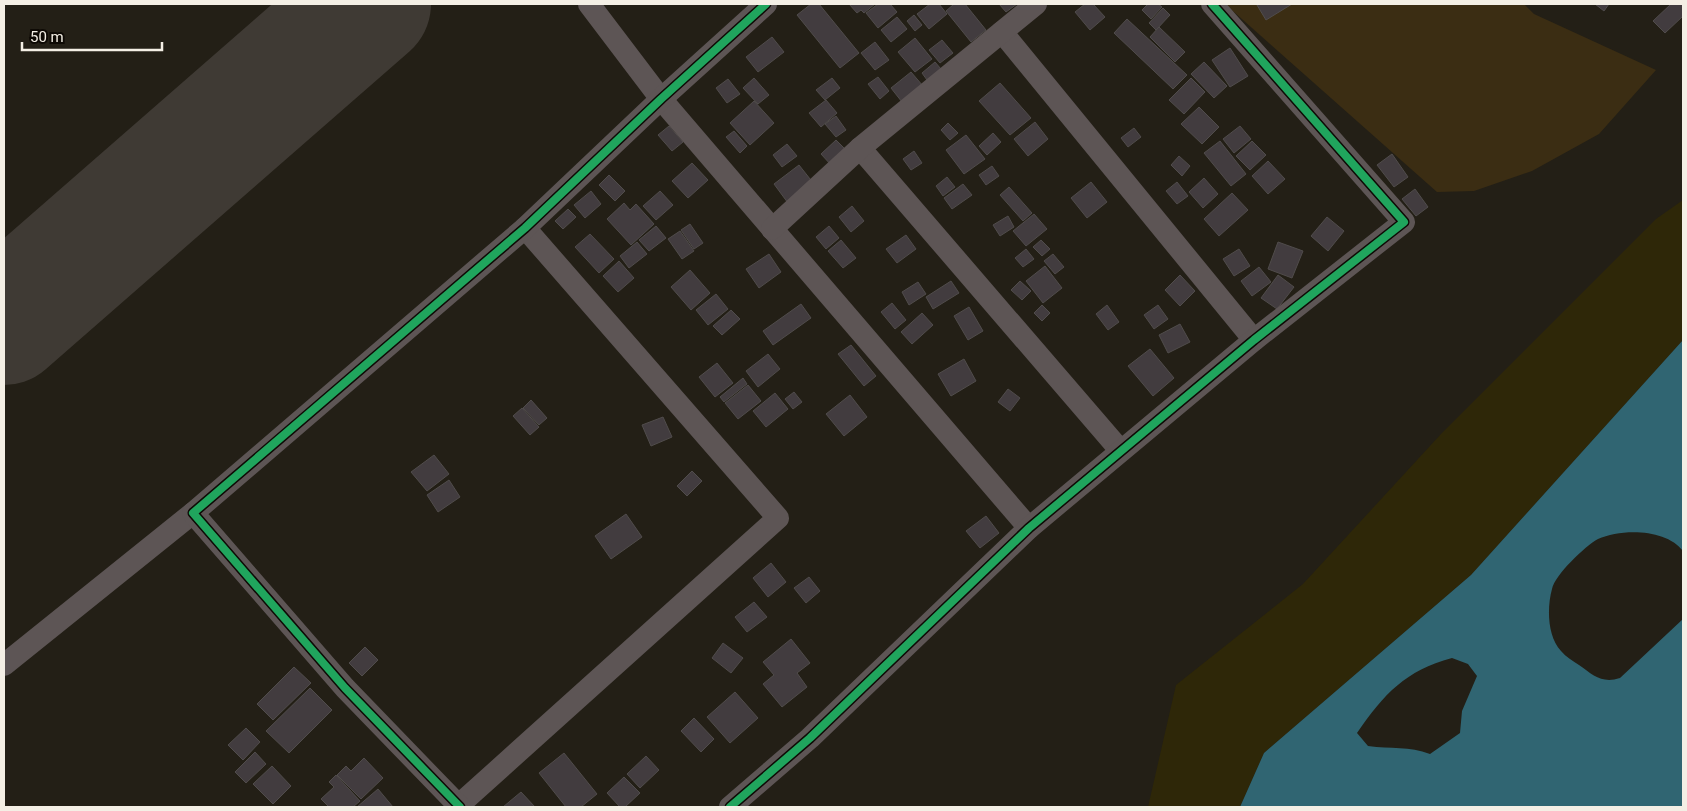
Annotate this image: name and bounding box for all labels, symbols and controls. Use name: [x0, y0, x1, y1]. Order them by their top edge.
scale bar: [22, 20, 162, 52]
text: 50 m: [30, 28, 64, 46]

